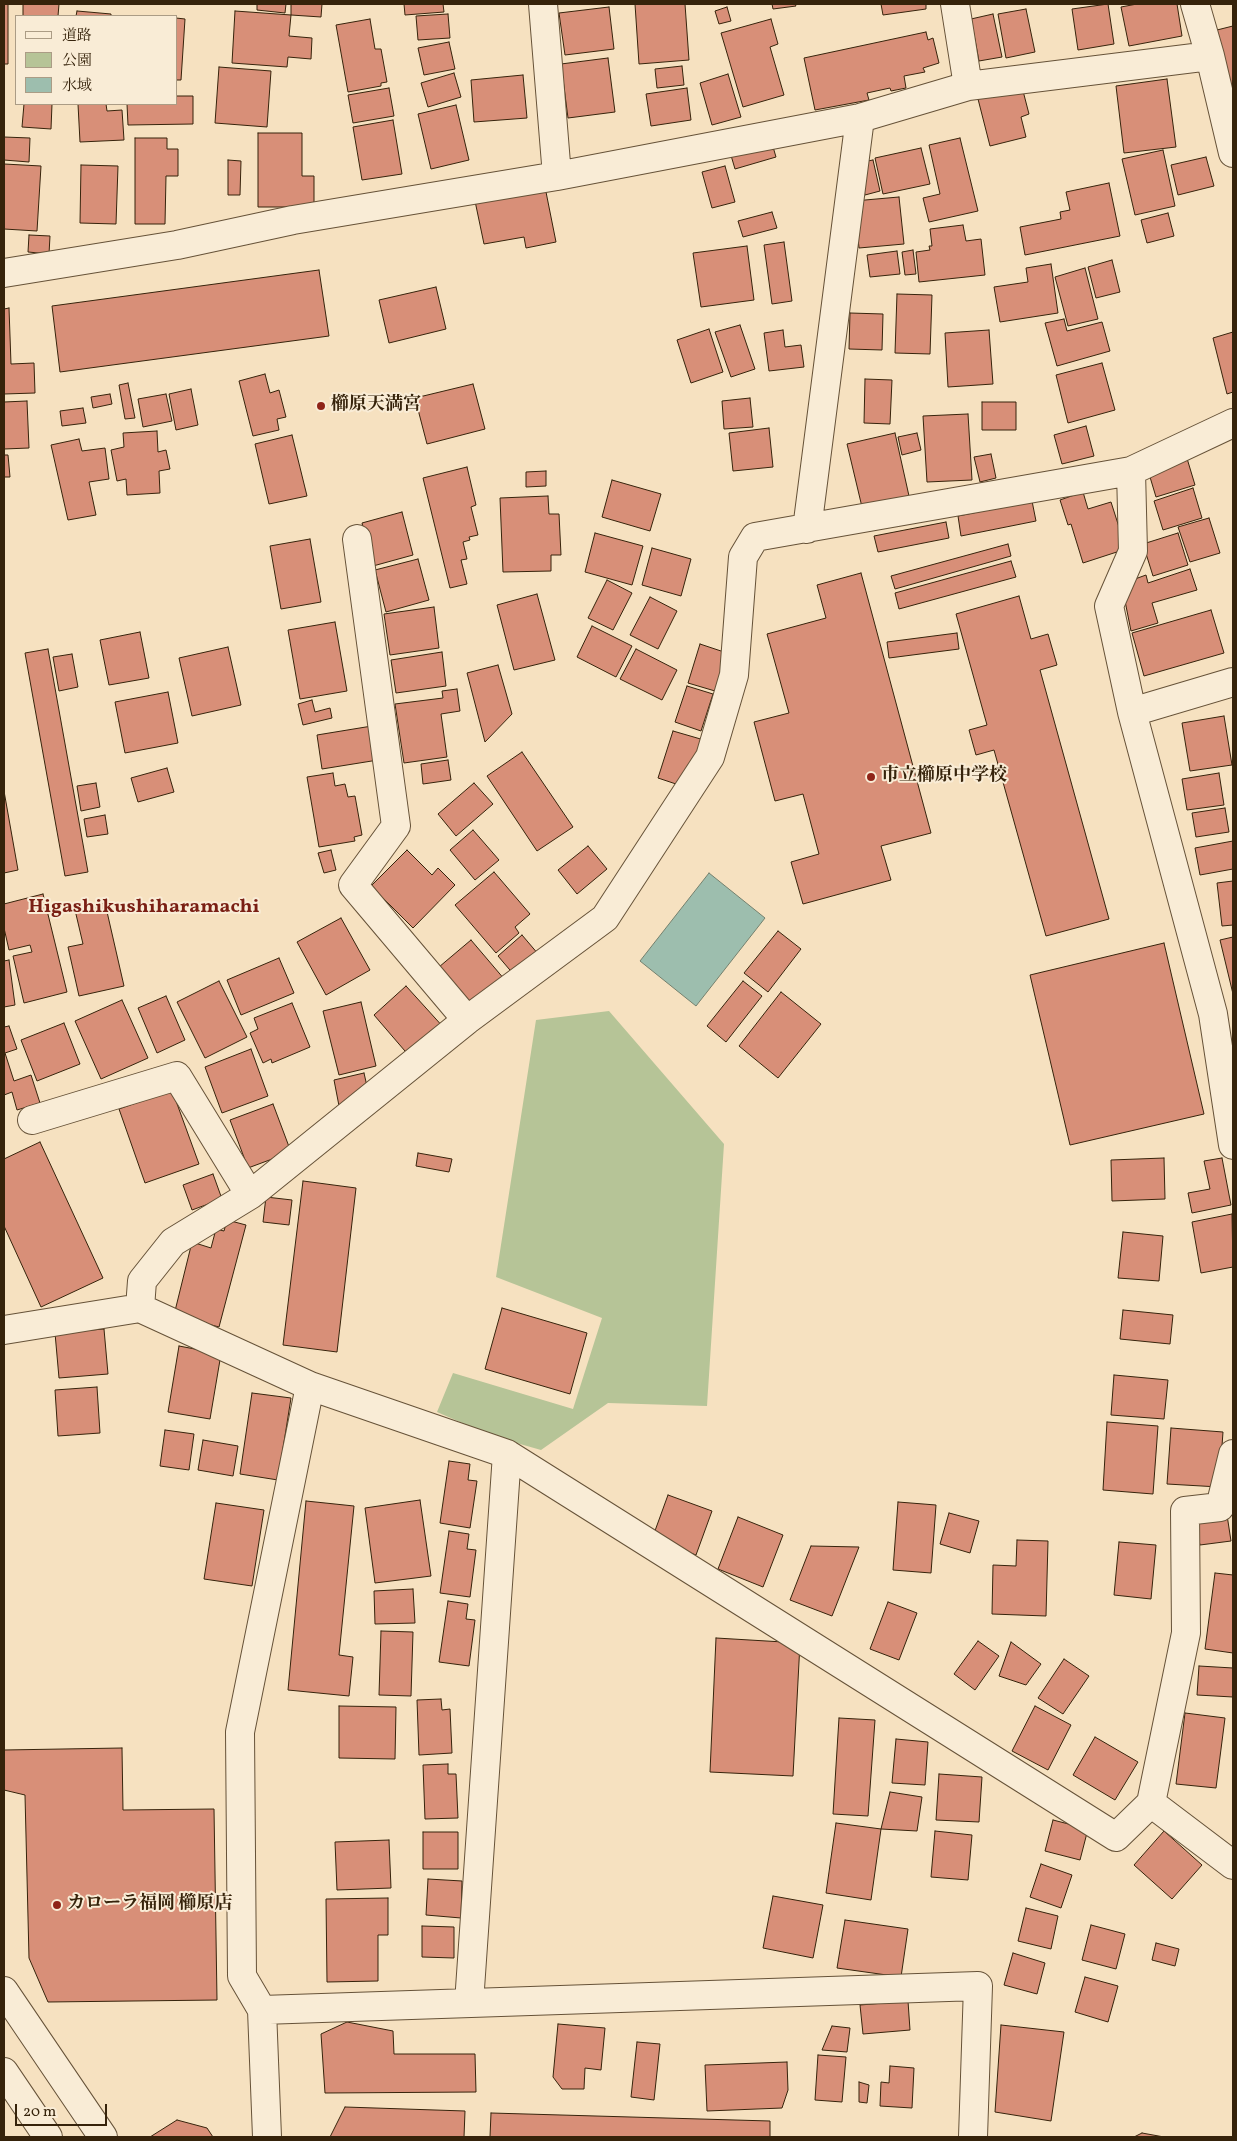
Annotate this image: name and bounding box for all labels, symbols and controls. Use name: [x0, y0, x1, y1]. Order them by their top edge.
legend: [15, 15, 178, 105]
text: 道路: [62, 26, 92, 47]
text: 公園: [62, 51, 92, 72]
text: 水域: [62, 76, 92, 97]
place label: 櫛原天満宮: [331, 395, 421, 417]
marker: 櫛原天満宮: [315, 400, 327, 412]
place label: 市立櫛原中学校: [881, 766, 1007, 788]
marker: 市立櫛原中学校: [865, 771, 877, 783]
district label: Higashikushiharamachi: [28, 896, 260, 920]
place label: カローラ福岡 櫛原店: [67, 1894, 233, 1916]
marker: カローラ福岡 櫛原店: [51, 1899, 63, 1911]
scale bar: [18, 2094, 110, 2126]
text: 20 m: [23, 2102, 56, 2123]

